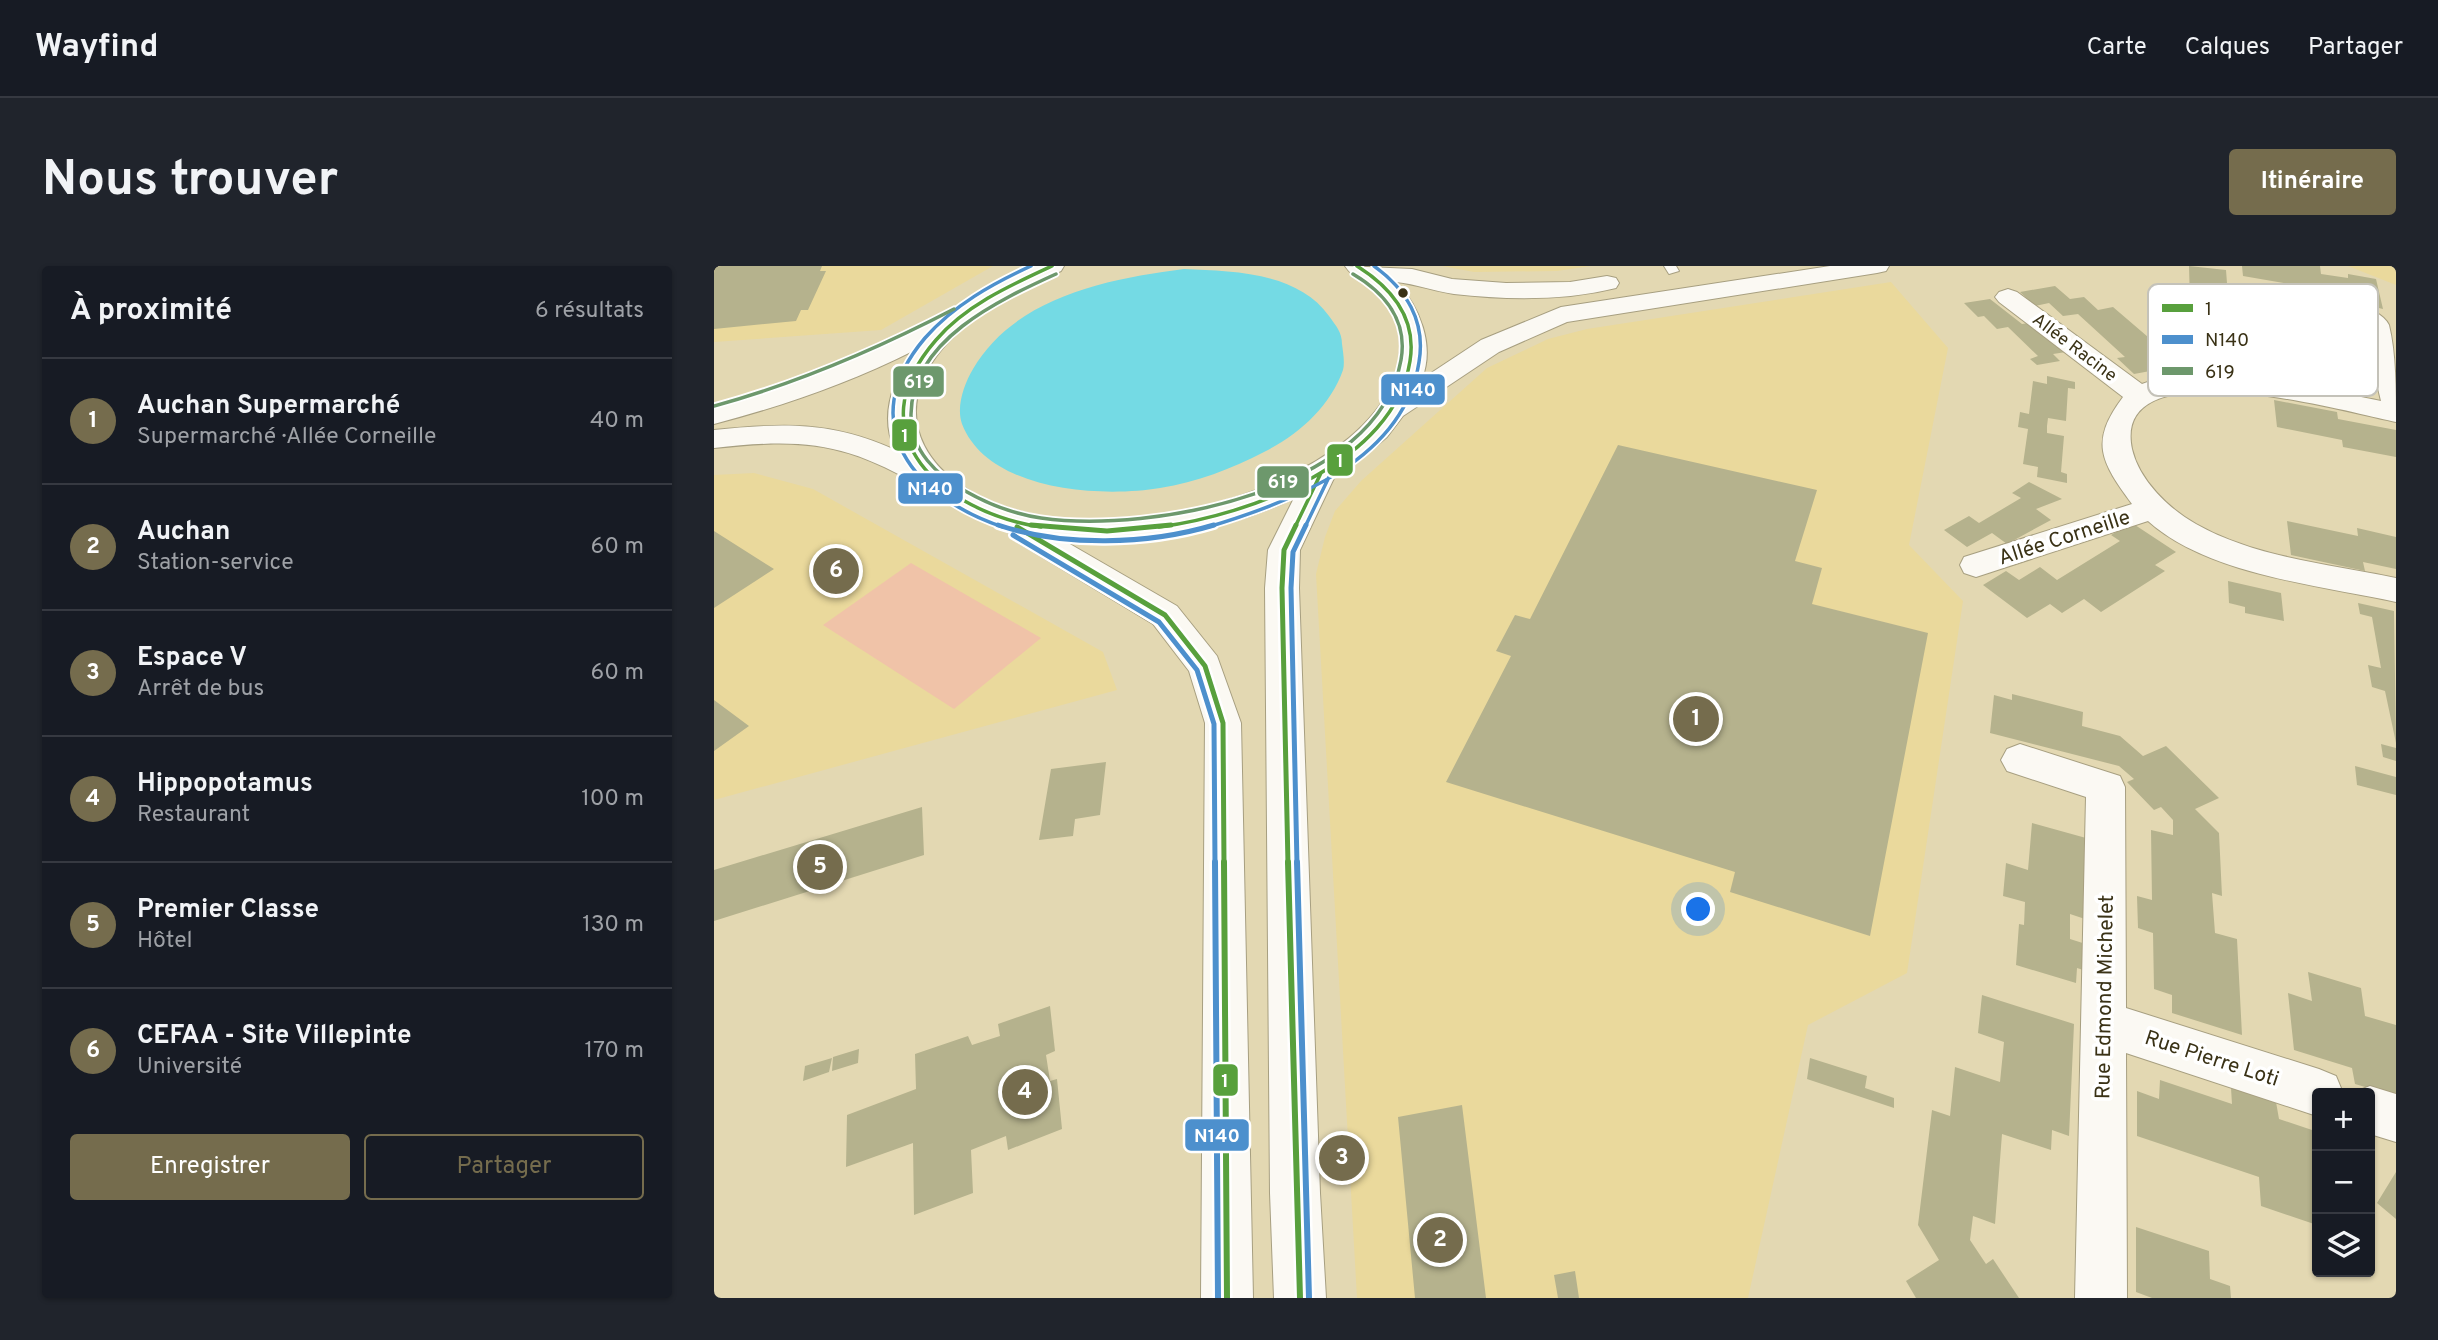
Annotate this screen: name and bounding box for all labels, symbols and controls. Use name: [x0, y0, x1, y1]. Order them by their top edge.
text: Wayfind: [35, 27, 158, 69]
text: Carte: [2087, 33, 2147, 63]
text: Calques: [2185, 33, 2270, 63]
text: Partager: [2308, 33, 2403, 63]
button: Itinéraire: [2229, 149, 2396, 215]
text: Nous trouver: [42, 151, 338, 213]
legend: [2148, 284, 2378, 396]
unlabelled marker: [1396, 286, 1410, 300]
text: À proximité: [70, 293, 232, 330]
text: 6 résultats: [535, 297, 644, 326]
text: 1: [2205, 298, 2212, 322]
street label: Allée Racine: [2027, 309, 2121, 388]
text: N140: [2205, 329, 2249, 353]
text: 619: [2205, 361, 2235, 385]
line badge: 619: [892, 365, 945, 398]
text: 619: [904, 371, 934, 395]
line badge: N140: [1380, 373, 1446, 406]
text: N140: [1390, 379, 1436, 403]
text: Auchan Supermarché: [137, 390, 400, 423]
text: 1: [88, 407, 98, 436]
text: 40 m: [590, 407, 644, 436]
line badge: 1: [891, 418, 918, 452]
text: Supermarché · Allée Corneille: [137, 423, 436, 452]
text: 1: [901, 425, 909, 449]
line badge: 1: [1326, 443, 1354, 477]
text: 1: [1336, 450, 1344, 474]
line badge: 619: [1256, 465, 1310, 499]
text: 619: [1268, 471, 1298, 495]
line badge: N140: [897, 472, 964, 505]
text: N140: [907, 478, 953, 502]
street label: Allée Corneille: [1995, 504, 2134, 572]
text: Auchan: [137, 516, 230, 549]
text: 2: [86, 533, 100, 562]
text: 60 m: [591, 533, 644, 562]
pin: 6: [813, 545, 859, 597]
text: Station-service: [137, 549, 294, 578]
text: Espace V: [137, 642, 247, 675]
text: 3: [86, 659, 100, 688]
text: 60 m: [591, 659, 644, 688]
text: Arrêt de bus: [137, 675, 264, 704]
pin: 1: [1673, 693, 1719, 745]
text: Hippopotamus: [137, 768, 313, 801]
text: 4: [86, 785, 100, 814]
text: 100 m: [581, 785, 644, 814]
text: Restaurant: [137, 801, 250, 830]
pin: 5: [797, 841, 843, 893]
your location: [1681, 892, 1715, 926]
text: Premier Classe: [137, 894, 319, 927]
street label: Rue Edmond Michelet: [2090, 895, 2121, 1100]
text: 5: [86, 911, 100, 940]
text: 130 m: [582, 911, 644, 940]
text: Hôtel: [137, 927, 193, 956]
text: CEFAA - Site Villepinte: [137, 1020, 412, 1053]
street label: Rue Pierre Loti: [2141, 1025, 2282, 1094]
text: 6: [86, 1037, 100, 1066]
text: 170 m: [585, 1037, 644, 1066]
text: Université: [137, 1053, 242, 1082]
line badge: 1: [1212, 1063, 1239, 1097]
pin: 4: [1002, 1066, 1048, 1118]
text: 1: [1221, 1070, 1229, 1094]
map controls: [2312, 1088, 2375, 1277]
button: +: [2312, 1088, 2375, 1151]
line badge: N140: [1184, 1118, 1250, 1152]
text: N140: [1194, 1125, 1240, 1149]
pin: 3: [1319, 1132, 1365, 1184]
button: Enregistrer: [70, 1134, 350, 1200]
button: Partager: [364, 1134, 644, 1200]
button: −: [2312, 1151, 2375, 1214]
pin: 2: [1417, 1214, 1463, 1266]
button: layers: [2312, 1214, 2375, 1277]

